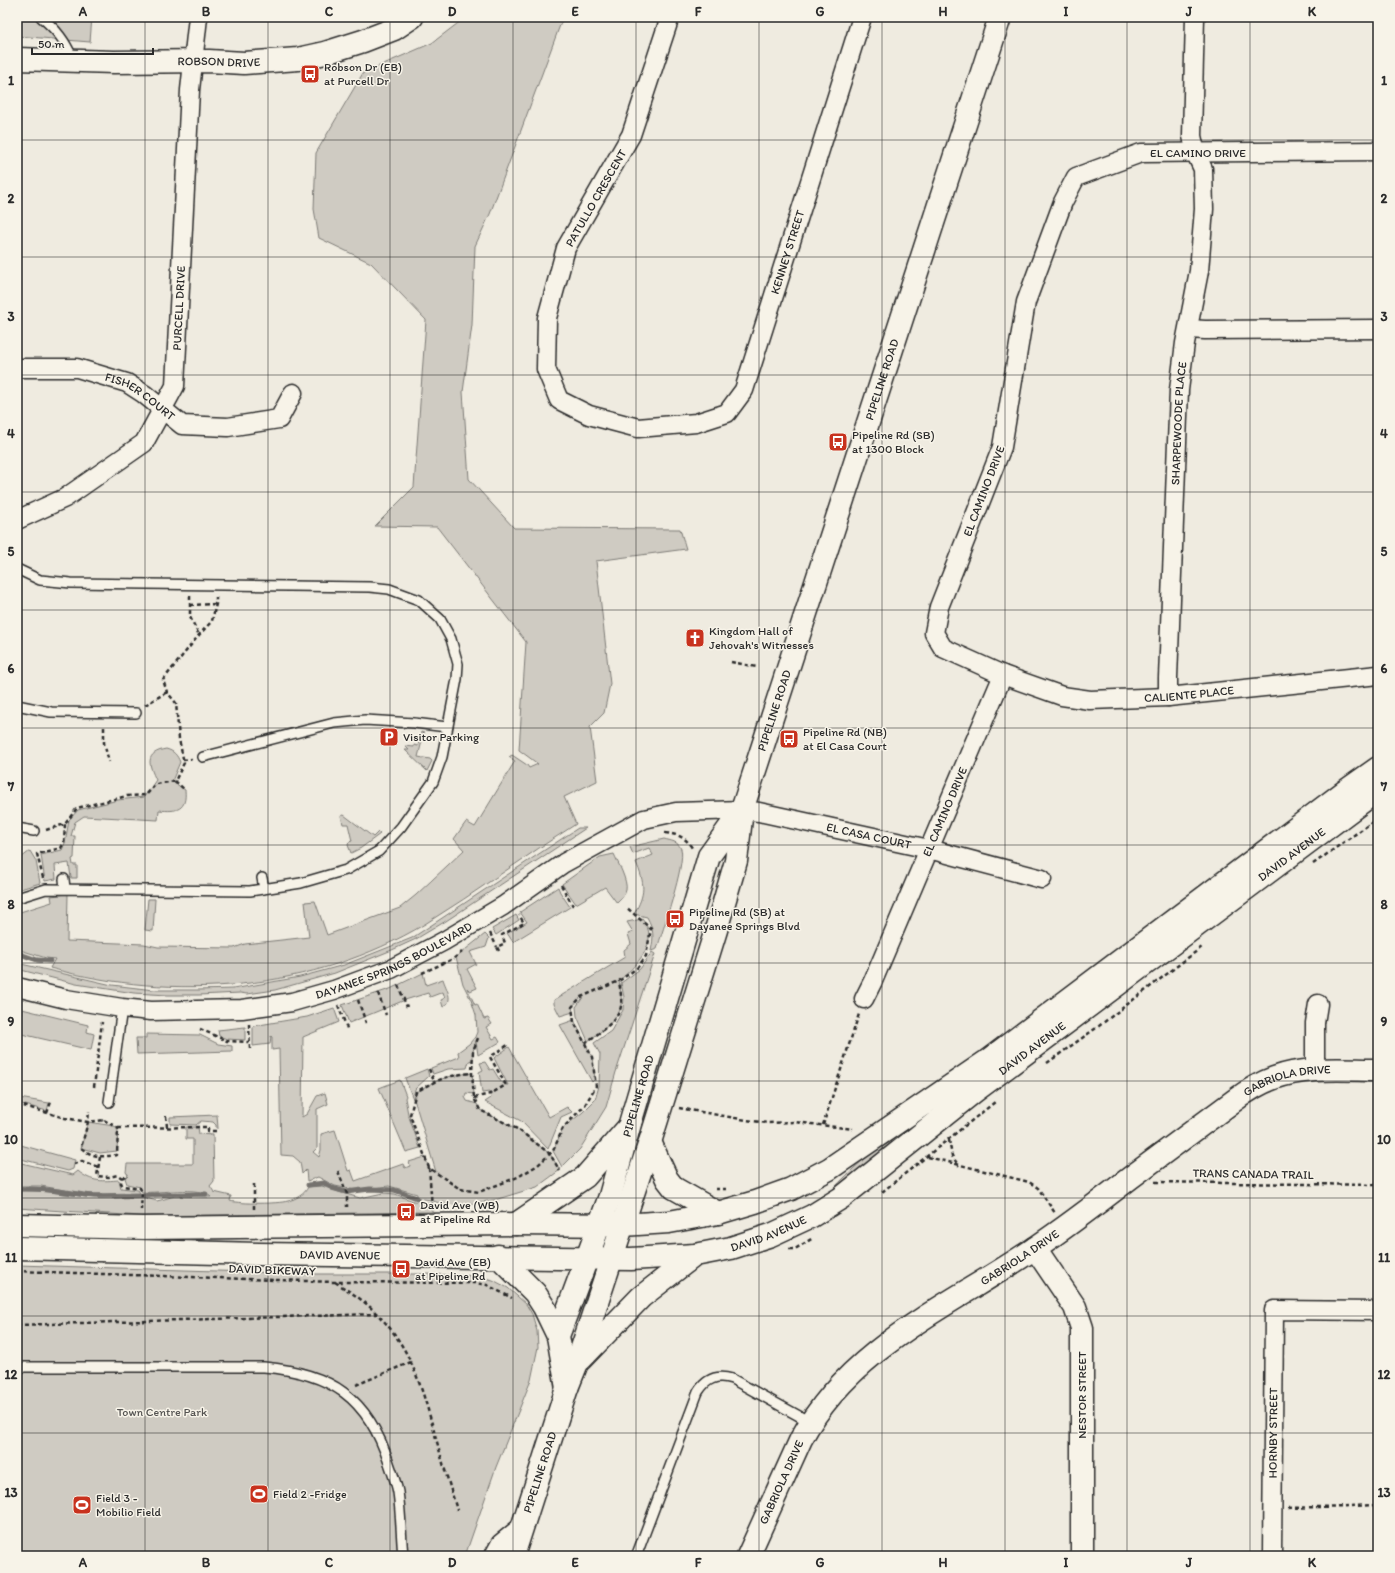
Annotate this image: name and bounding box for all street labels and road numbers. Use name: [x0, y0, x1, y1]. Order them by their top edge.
street label: ROBSON DRIVE: [177, 54, 261, 70]
street label: EL CAMINO DRIVE: [1150, 146, 1246, 160]
street label: PATULLO CRESCENT: [562, 147, 630, 249]
street label: KENNEY STREET: [768, 208, 808, 296]
street label: PURCELL DRIVE: [170, 265, 188, 351]
street label: PIPELINE ROAD: [862, 337, 902, 422]
street label: SHARPEWOODE PLACE: [1168, 360, 1190, 485]
street label: FISHER COURT: [103, 370, 178, 424]
street label: EL CAMINO DRIVE: [960, 443, 1008, 538]
street label: PIPELINE ROAD: [755, 668, 794, 753]
street label: CALIENTE PLACE: [1144, 683, 1235, 705]
street label: EL CAMINO DRIVE: [920, 765, 970, 859]
street label: EL CASA COURT: [825, 820, 913, 852]
street label: DAVID AVENUE: [1255, 825, 1328, 884]
street label: DAYANEE SPRINGS BOULEVARD: [314, 919, 475, 1002]
street label: DAVID AVENUE: [996, 1018, 1069, 1078]
street label: PIPELINE ROAD: [620, 1053, 657, 1139]
street label: GABRIOLA DRIVE: [1241, 1062, 1331, 1099]
street label: TRANS CANADA TRAIL: [1192, 1166, 1314, 1182]
street label: DAVID AVENUE: [729, 1212, 809, 1255]
street label: GABRIOLA DRIVE: [978, 1227, 1062, 1288]
street label: DAVID AVENUE: [300, 1248, 381, 1263]
street label: DAVID BIKEWAY: [228, 1261, 316, 1279]
street label: NESTOR STREET: [1075, 1351, 1089, 1439]
street label: HORNBY STREET: [1266, 1387, 1280, 1479]
street label: PIPELINE ROAD: [520, 1430, 560, 1515]
street label: GABRIOLA DRIVE: [756, 1438, 807, 1527]

